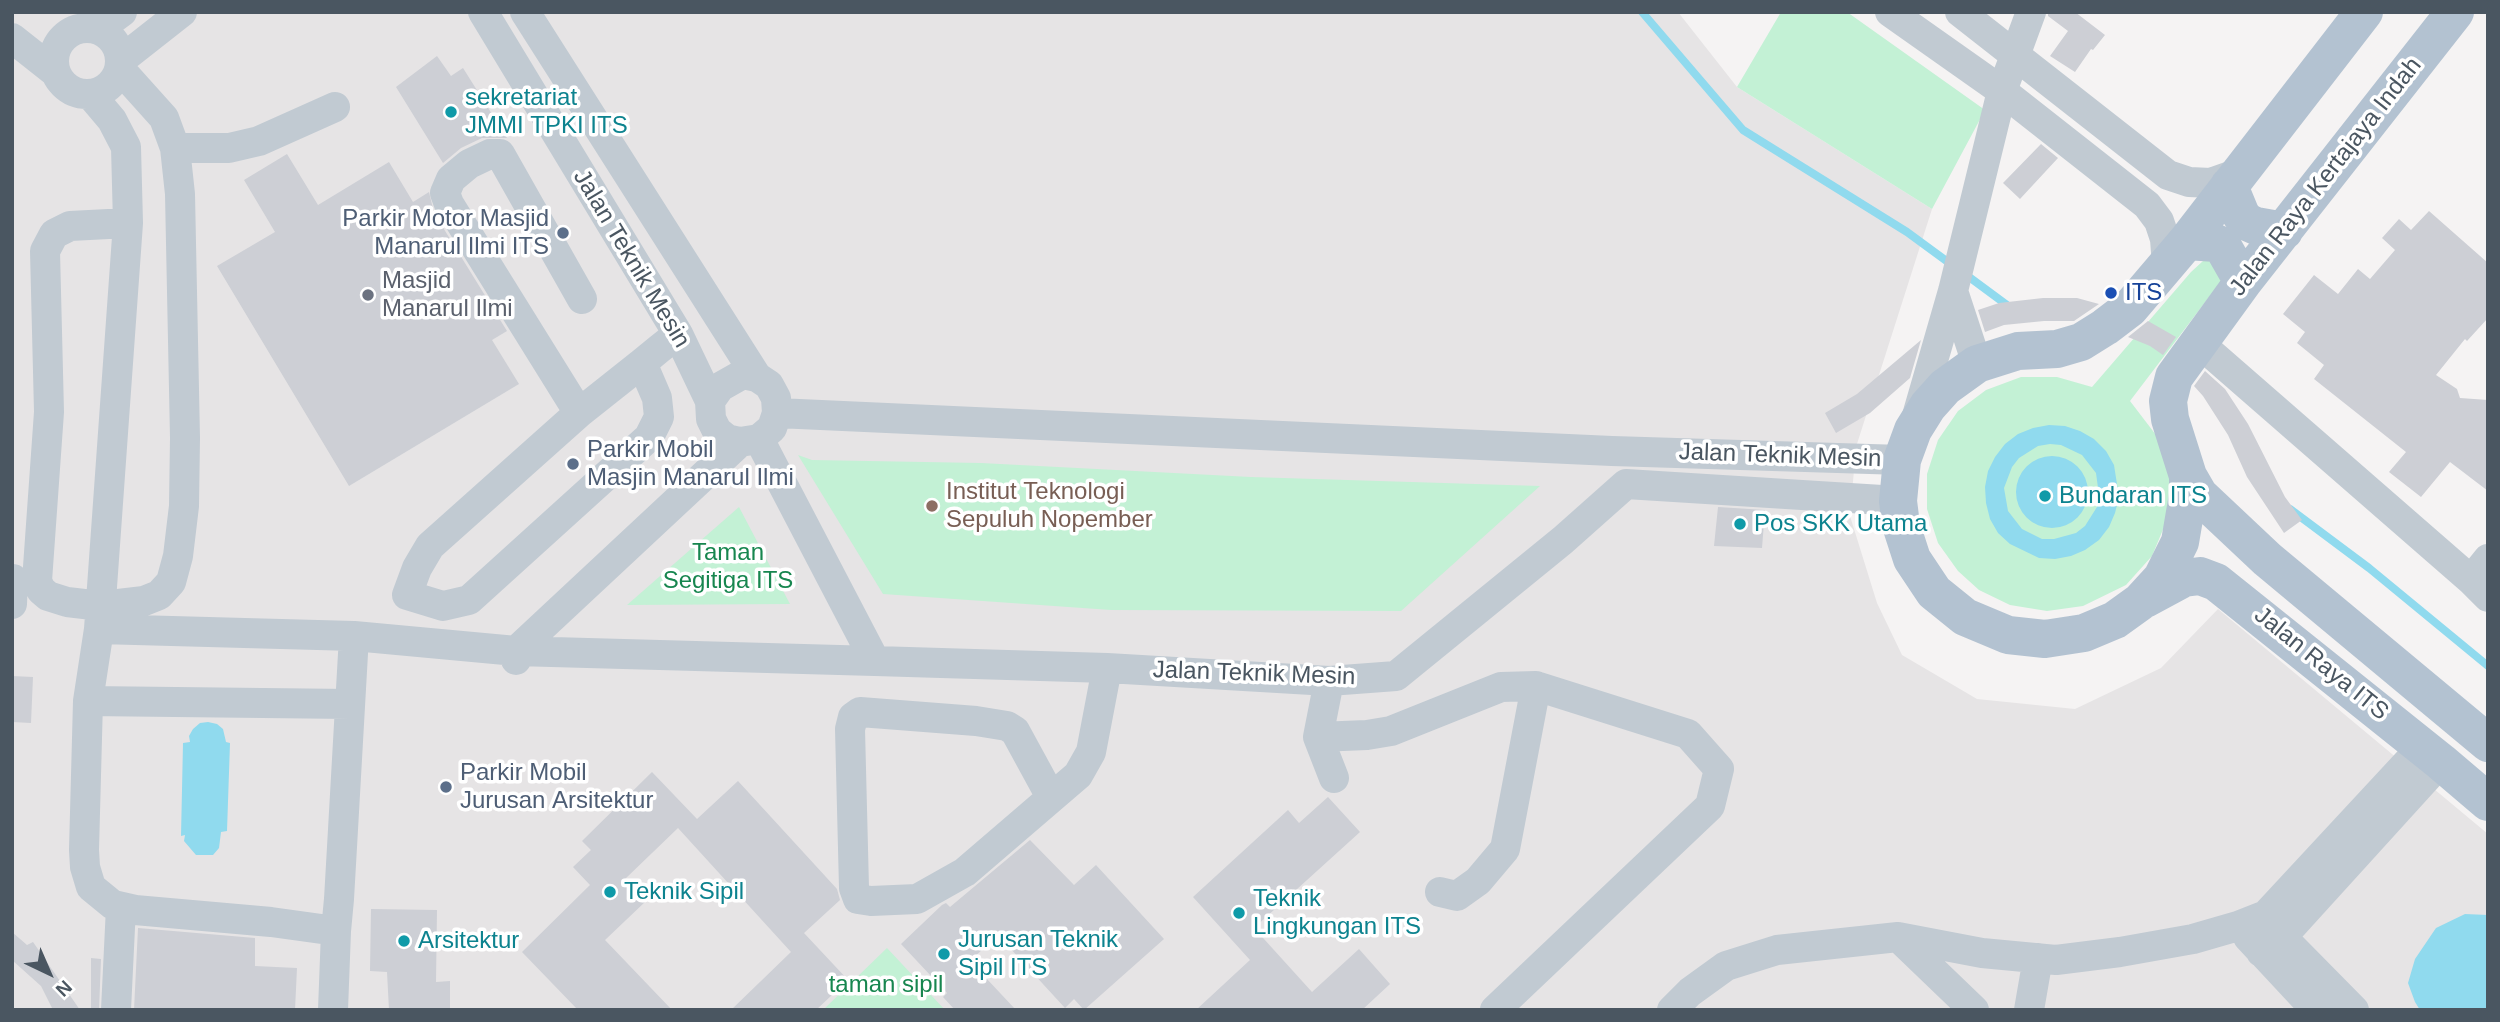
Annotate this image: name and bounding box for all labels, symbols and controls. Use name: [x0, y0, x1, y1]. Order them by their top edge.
street label: Jalan Raya Kertajaya Indah: [2224, 52, 2428, 302]
place label: sekretariat JMMI TPKI ITS: [465, 84, 628, 140]
marker: sekretariat JMMI TPKI ITS: [443, 104, 459, 120]
street label: Jalan Teknik Mesin: [566, 165, 696, 353]
place label: Parkir Motor Masjid Manarul Ilmi ITS: [342, 205, 549, 261]
marker: Parkir Motor Masjid Manarul Ilmi ITS: [555, 225, 571, 241]
place label: Masjid Manarul Ilmi: [382, 267, 513, 323]
place label: ITS: [2125, 279, 2162, 307]
marker: ITS: [2103, 285, 2119, 301]
marker: Masjid Manarul Ilmi: [360, 287, 376, 303]
place label: Parkir Mobil Masjin Manarul Ilmi: [587, 436, 794, 492]
street label: Jalan Teknik Mesin: [1678, 438, 1882, 474]
marker: Parkir Mobil Masjin Manarul Ilmi: [565, 456, 581, 472]
place label: Institut Teknologi Sepuluh Nopember: [946, 478, 1153, 534]
place label: Bundaran ITS: [2059, 482, 2207, 510]
marker: Bundaran ITS: [2037, 488, 2053, 504]
marker: Institut Teknologi Sepuluh Nopember: [924, 498, 940, 514]
place label: Pos SKK Utama: [1754, 510, 1927, 538]
marker: Pos SKK Utama: [1732, 516, 1748, 532]
park label: Taman Segitiga ITS: [663, 539, 793, 595]
street label: Jalan Raya ITS: [2248, 601, 2394, 727]
street label: Jalan Teknik Mesin: [1152, 656, 1356, 692]
place label: Parkir Mobil Jurusan Arsitektur: [460, 759, 653, 815]
marker: Parkir Mobil Jurusan Arsitektur: [438, 779, 454, 795]
place label: Teknik Sipil: [624, 878, 744, 906]
marker: Teknik Sipil: [602, 884, 618, 900]
place label: Teknik Lingkungan ITS: [1253, 885, 1421, 941]
marker: Teknik Lingkungan ITS: [1231, 905, 1247, 921]
place label: Jurusan Teknik Sipil ITS: [958, 926, 1118, 982]
place label: Arsitektur: [418, 927, 519, 955]
marker: Arsitektur: [396, 933, 412, 949]
north arrow: [14, 938, 84, 1008]
marker: Jurusan Teknik Sipil ITS: [936, 946, 952, 962]
park label: taman sipil: [829, 971, 943, 999]
text: N: [52, 976, 76, 1001]

